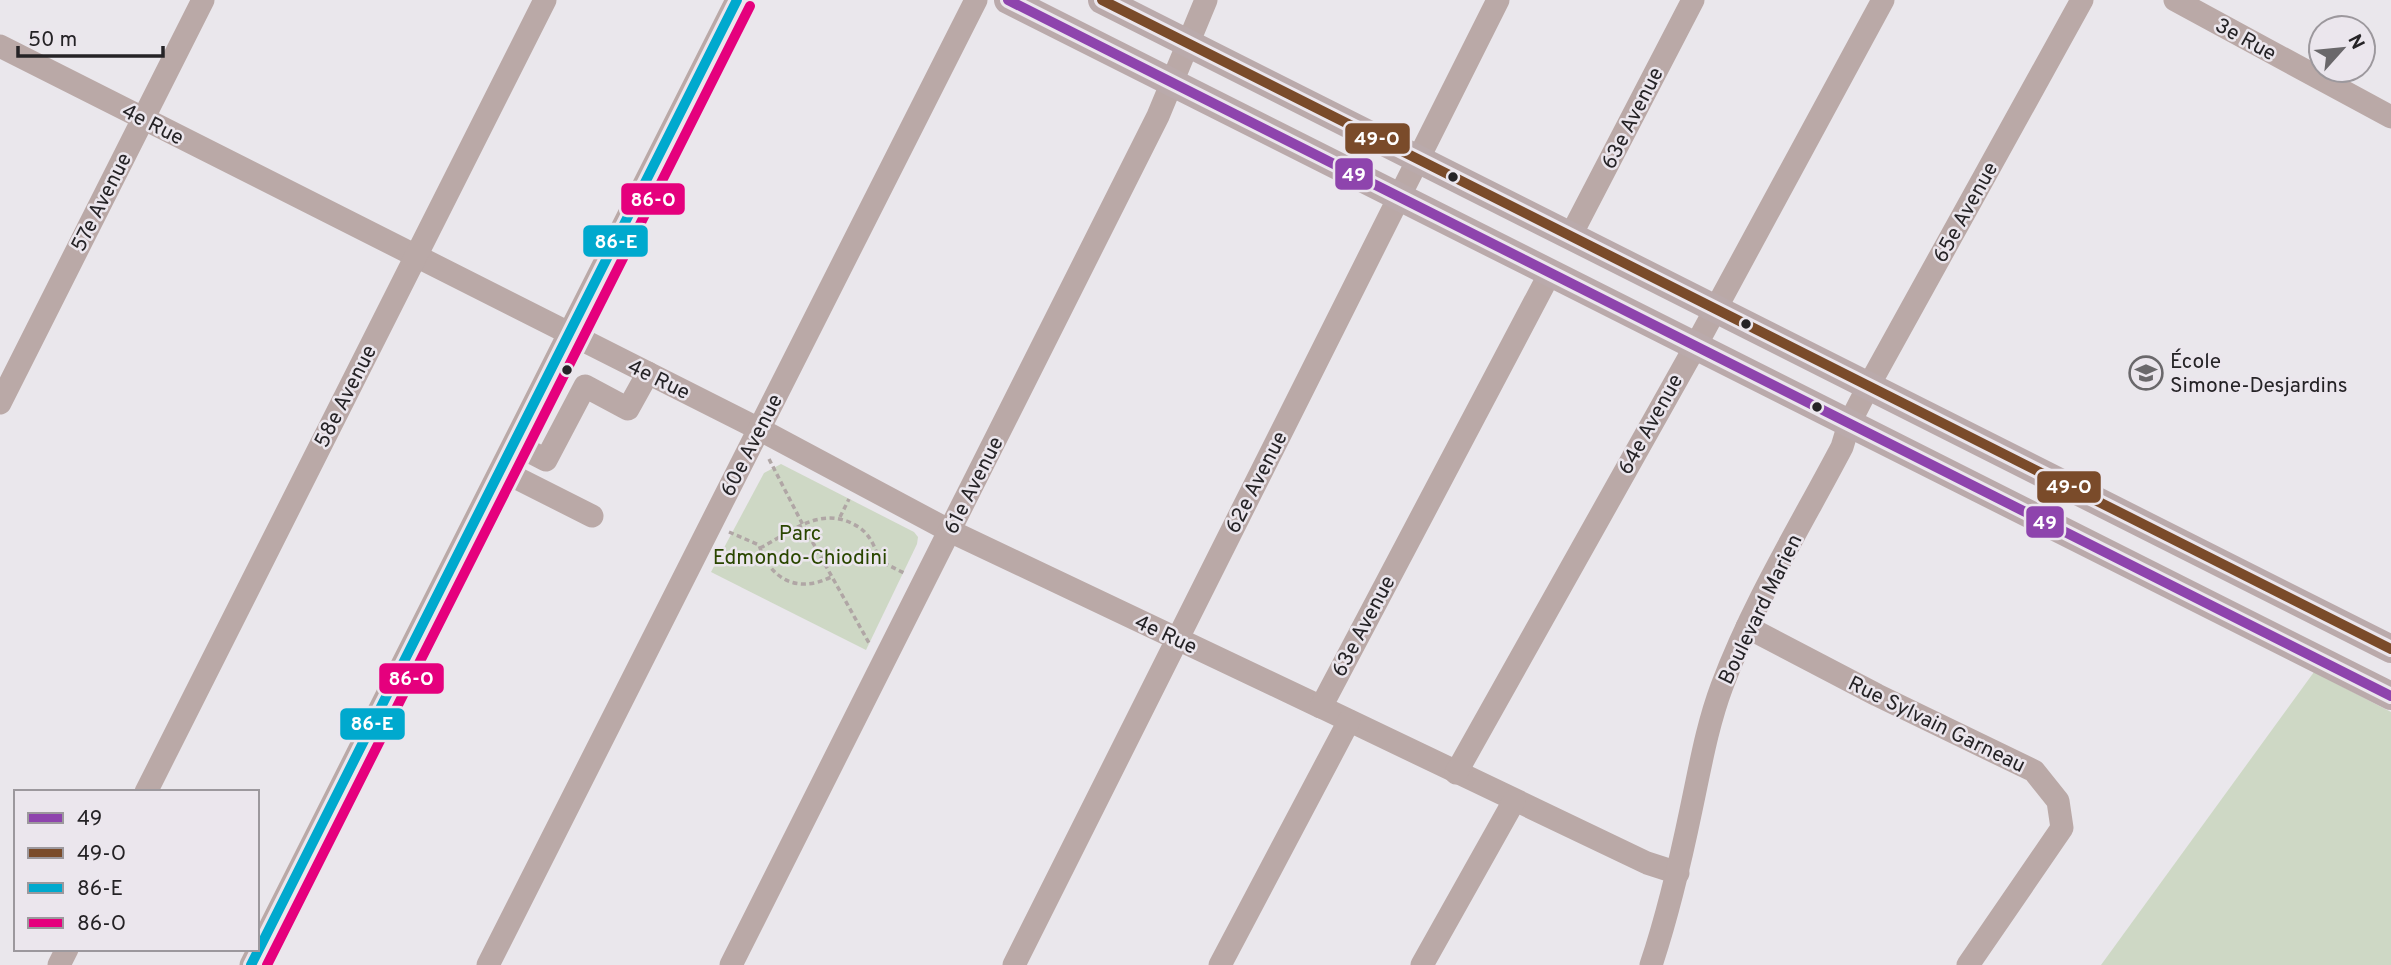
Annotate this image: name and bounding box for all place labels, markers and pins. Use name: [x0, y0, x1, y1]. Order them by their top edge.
unlabelled marker: [1446, 170, 1460, 184]
unlabelled marker: [1739, 317, 1753, 331]
place label: École Simone-Desjardins: [2170, 348, 2348, 400]
school or university icon: École Simone-Desjardins: [2127, 354, 2165, 392]
unlabelled marker: [560, 363, 574, 377]
unlabelled marker: [1810, 400, 1824, 414]

